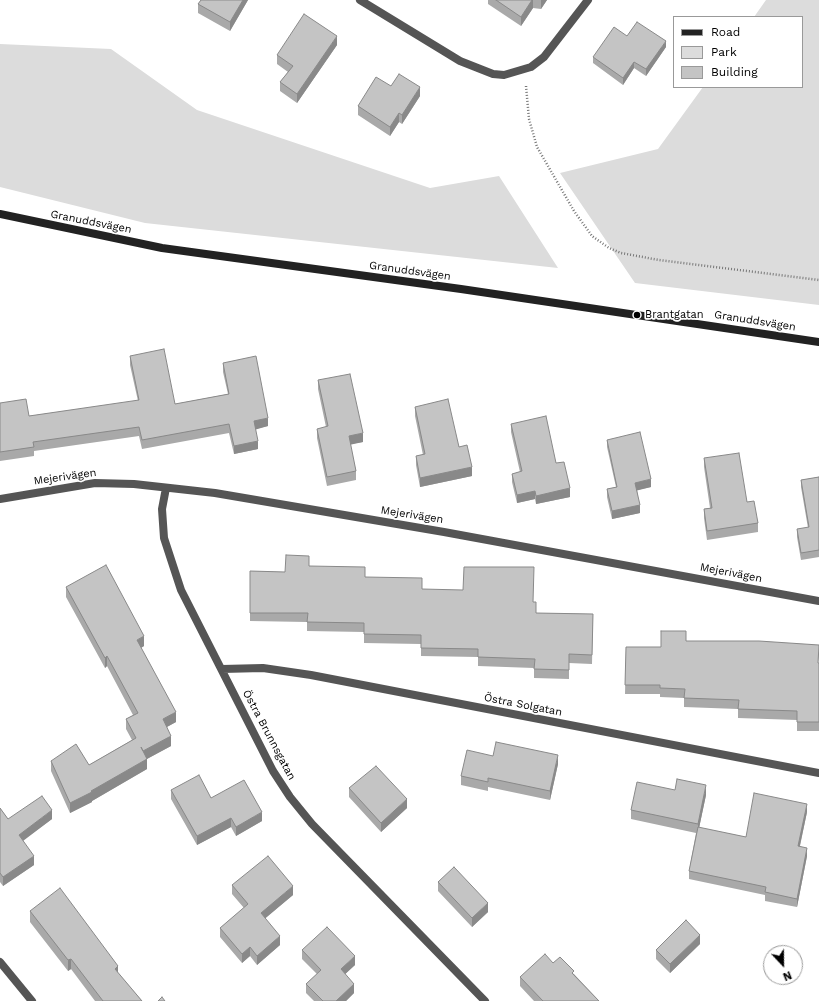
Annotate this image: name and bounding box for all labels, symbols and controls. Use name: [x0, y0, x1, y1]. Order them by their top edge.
legend: [673, 16, 803, 88]
text: Road: [711, 25, 740, 39]
text: Park: [711, 45, 737, 59]
text: Building: [711, 65, 758, 79]
street label: Granuddsvägen: [49, 208, 133, 236]
street label: Granuddsvägen: [368, 259, 452, 283]
place label: Brantgatan: [645, 308, 704, 322]
street label: Granuddsvägen: [713, 308, 797, 334]
marker: Brantgatan: [632, 310, 642, 320]
street label: Mejerivägen: [33, 466, 97, 488]
street label: Mejerivägen: [380, 504, 444, 526]
street label: Mejerivägen: [699, 560, 763, 586]
street label: Östra Brunnsgatan: [240, 688, 298, 782]
street label: Östra Solgatan: [483, 691, 563, 719]
north arrow: [763, 945, 803, 985]
text: N: [781, 968, 794, 983]

